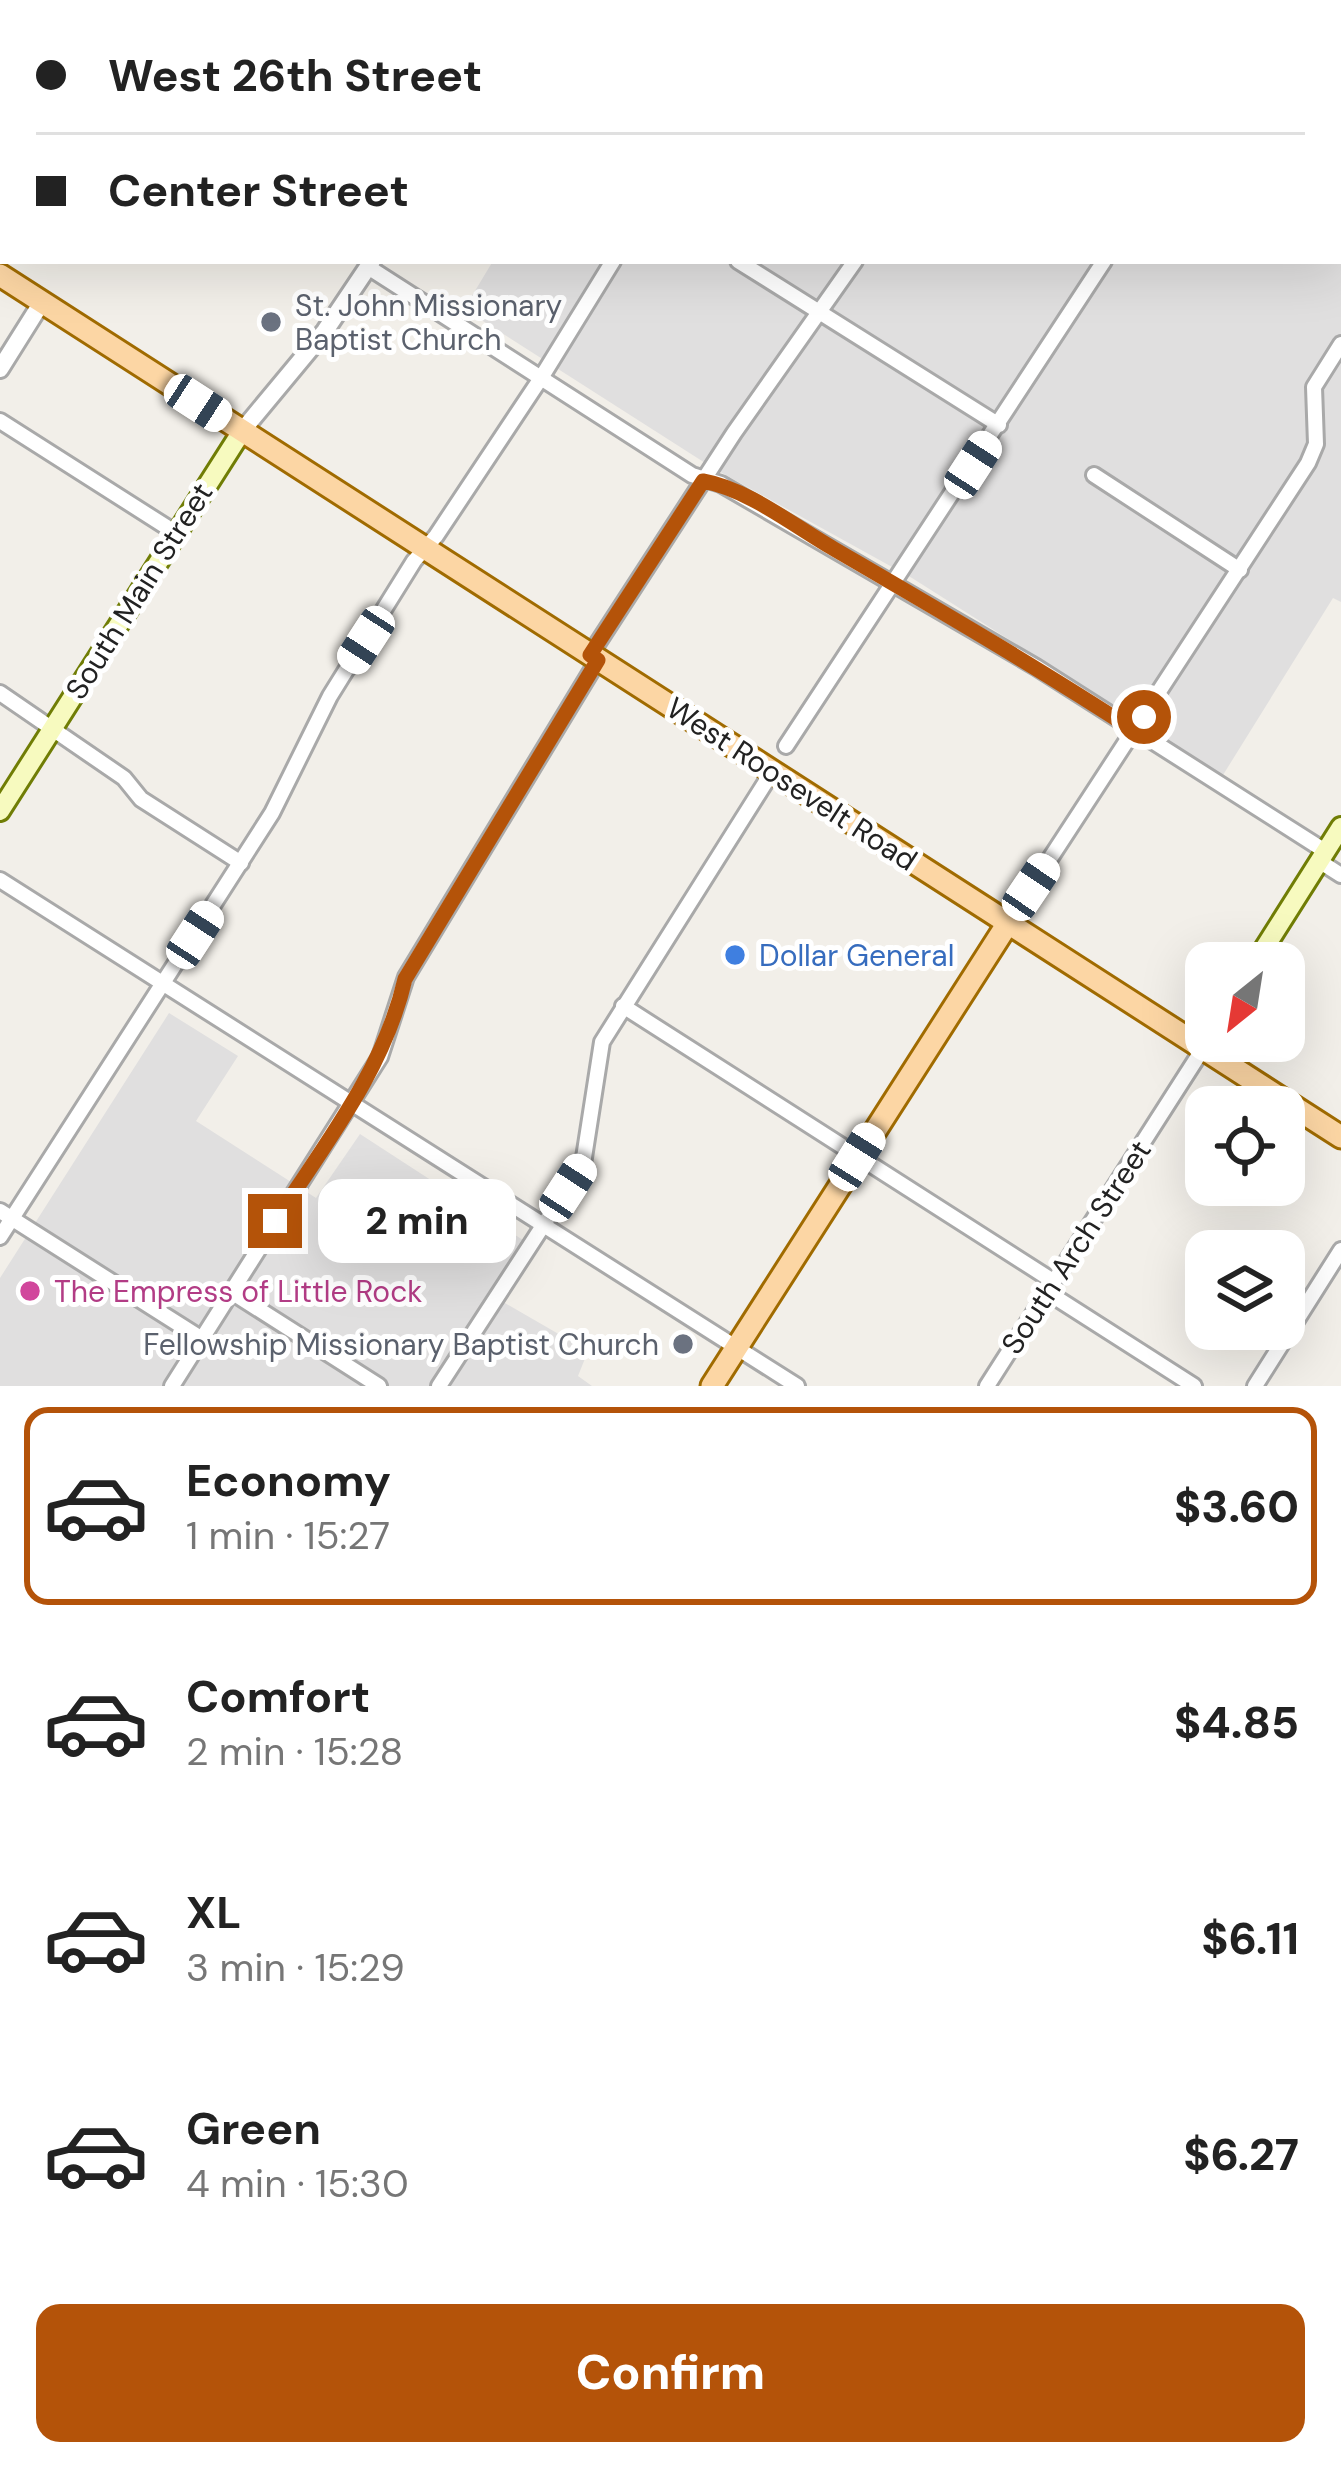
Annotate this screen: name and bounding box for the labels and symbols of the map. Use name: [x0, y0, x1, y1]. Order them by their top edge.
place label: St. John Missionary Baptist Church: [295, 286, 563, 359]
marker: St. John Missionary Baptist Church: [258, 309, 284, 335]
car: [158, 368, 238, 438]
car: [938, 425, 1008, 505]
street label: South Main Street: [57, 475, 221, 707]
car: [331, 600, 401, 680]
street label: West Roosevelt Road: [659, 688, 925, 880]
route start: [1117, 690, 1171, 744]
car: [996, 847, 1066, 927]
car: [160, 895, 230, 975]
place label: Dollar General: [759, 936, 954, 975]
marker: Dollar General: [722, 942, 748, 968]
north arrow: [1185, 942, 1305, 1062]
car: [823, 1117, 891, 1197]
street label: South Arch Street: [992, 1133, 1160, 1361]
car: [533, 1148, 603, 1228]
callout: 2 min: [317, 1179, 515, 1263]
route end: [248, 1194, 302, 1248]
place label: The Empress of Little Rock: [54, 1272, 422, 1311]
marker: The Empress of Little Rock: [17, 1278, 43, 1304]
place label: Fellowship Missionary Baptist Church: [143, 1325, 659, 1364]
marker: Fellowship Missionary Baptist Church: [670, 1331, 696, 1357]

